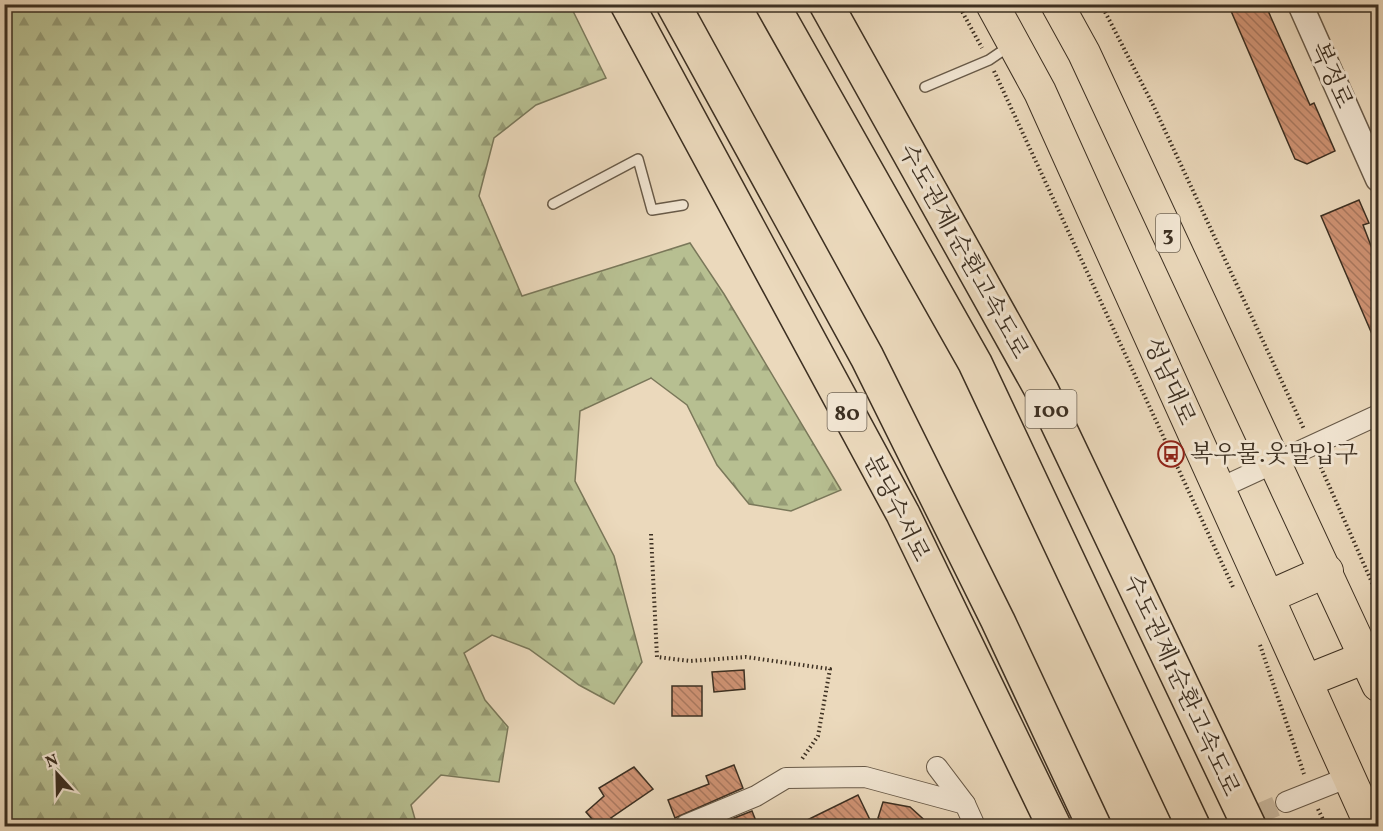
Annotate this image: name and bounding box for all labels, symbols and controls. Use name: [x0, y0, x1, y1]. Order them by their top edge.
street label: 복정로: [1300, 37, 1360, 115]
street label: 수도권제1순환고속도로: [889, 138, 1036, 366]
road number: 3: [1156, 214, 1180, 252]
street label: 성남대로: [1134, 333, 1203, 431]
road number: 100: [1026, 390, 1076, 428]
road number: 80: [828, 393, 866, 431]
bus stop icon: 복우물.웃말입구: [1156, 439, 1186, 469]
place label: 복우물.웃말입구: [1190, 439, 1358, 473]
street label: 분당수서로: [854, 450, 937, 568]
street label: 수도권제1순환고속도로: [1114, 569, 1247, 802]
north arrow: [27, 744, 87, 804]
text: N: [43, 749, 62, 774]

